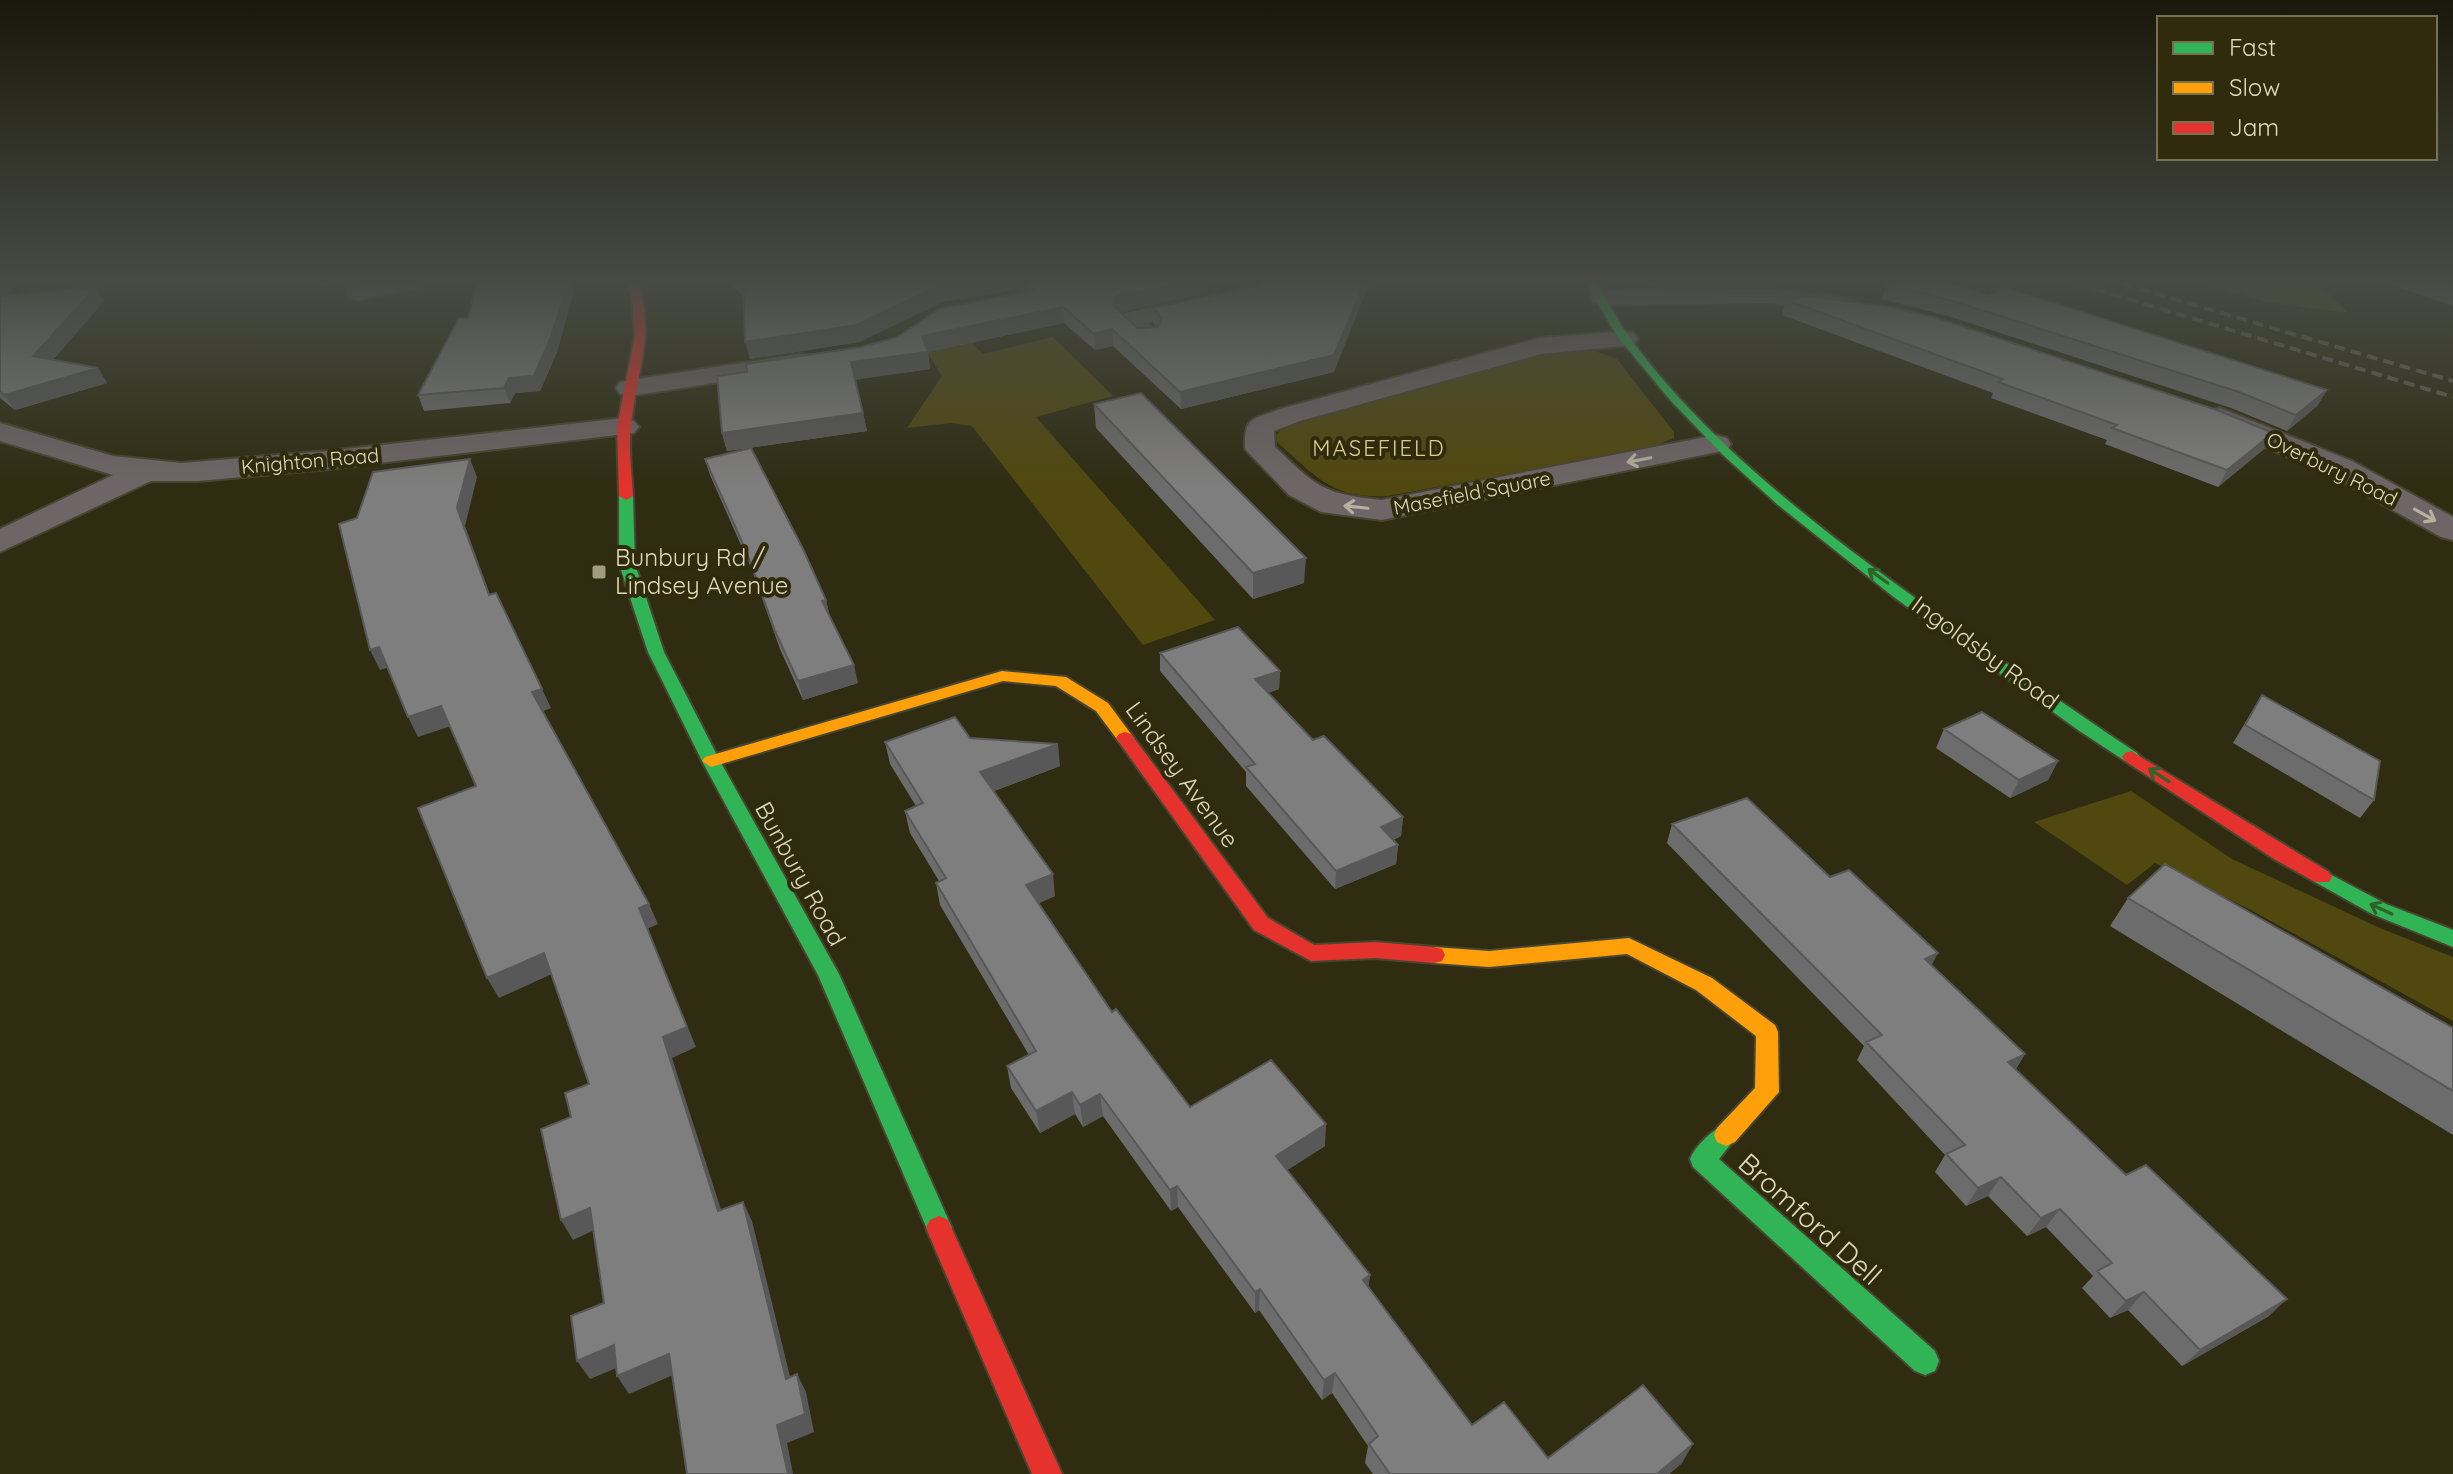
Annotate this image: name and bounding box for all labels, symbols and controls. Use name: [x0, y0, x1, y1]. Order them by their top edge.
legend: [2157, 16, 2437, 160]
text: Fast: [2229, 32, 2276, 62]
text: Slow: [2229, 72, 2280, 102]
text: Jam: [2229, 112, 2279, 142]
street label: Overbury Road: [2263, 426, 2402, 511]
district label: MASEFIELD: [1312, 434, 1446, 462]
street label: Knighton Road: [240, 442, 380, 479]
one-way arrow: [1627, 453, 1652, 468]
street label: Masefield Square: [1391, 465, 1553, 520]
one-way arrow: [1343, 500, 1370, 515]
one-way arrow: [2413, 507, 2436, 523]
place label: Bunbury Rd / Lindsey Avenue: [615, 542, 788, 600]
marker: Bunbury Rd / Lindsey Avenue: [590, 563, 608, 581]
one-way arrow: [1868, 568, 1890, 584]
street label: Ingoldsby Road: [1906, 589, 2065, 716]
street label: Lindsey Avenue: [1120, 696, 1246, 853]
one-way arrow: [2148, 766, 2171, 782]
street label: Bunbury Road: [749, 796, 853, 951]
one-way arrow: [2369, 901, 2393, 916]
street label: Bromford Dell: [1732, 1145, 1889, 1292]

